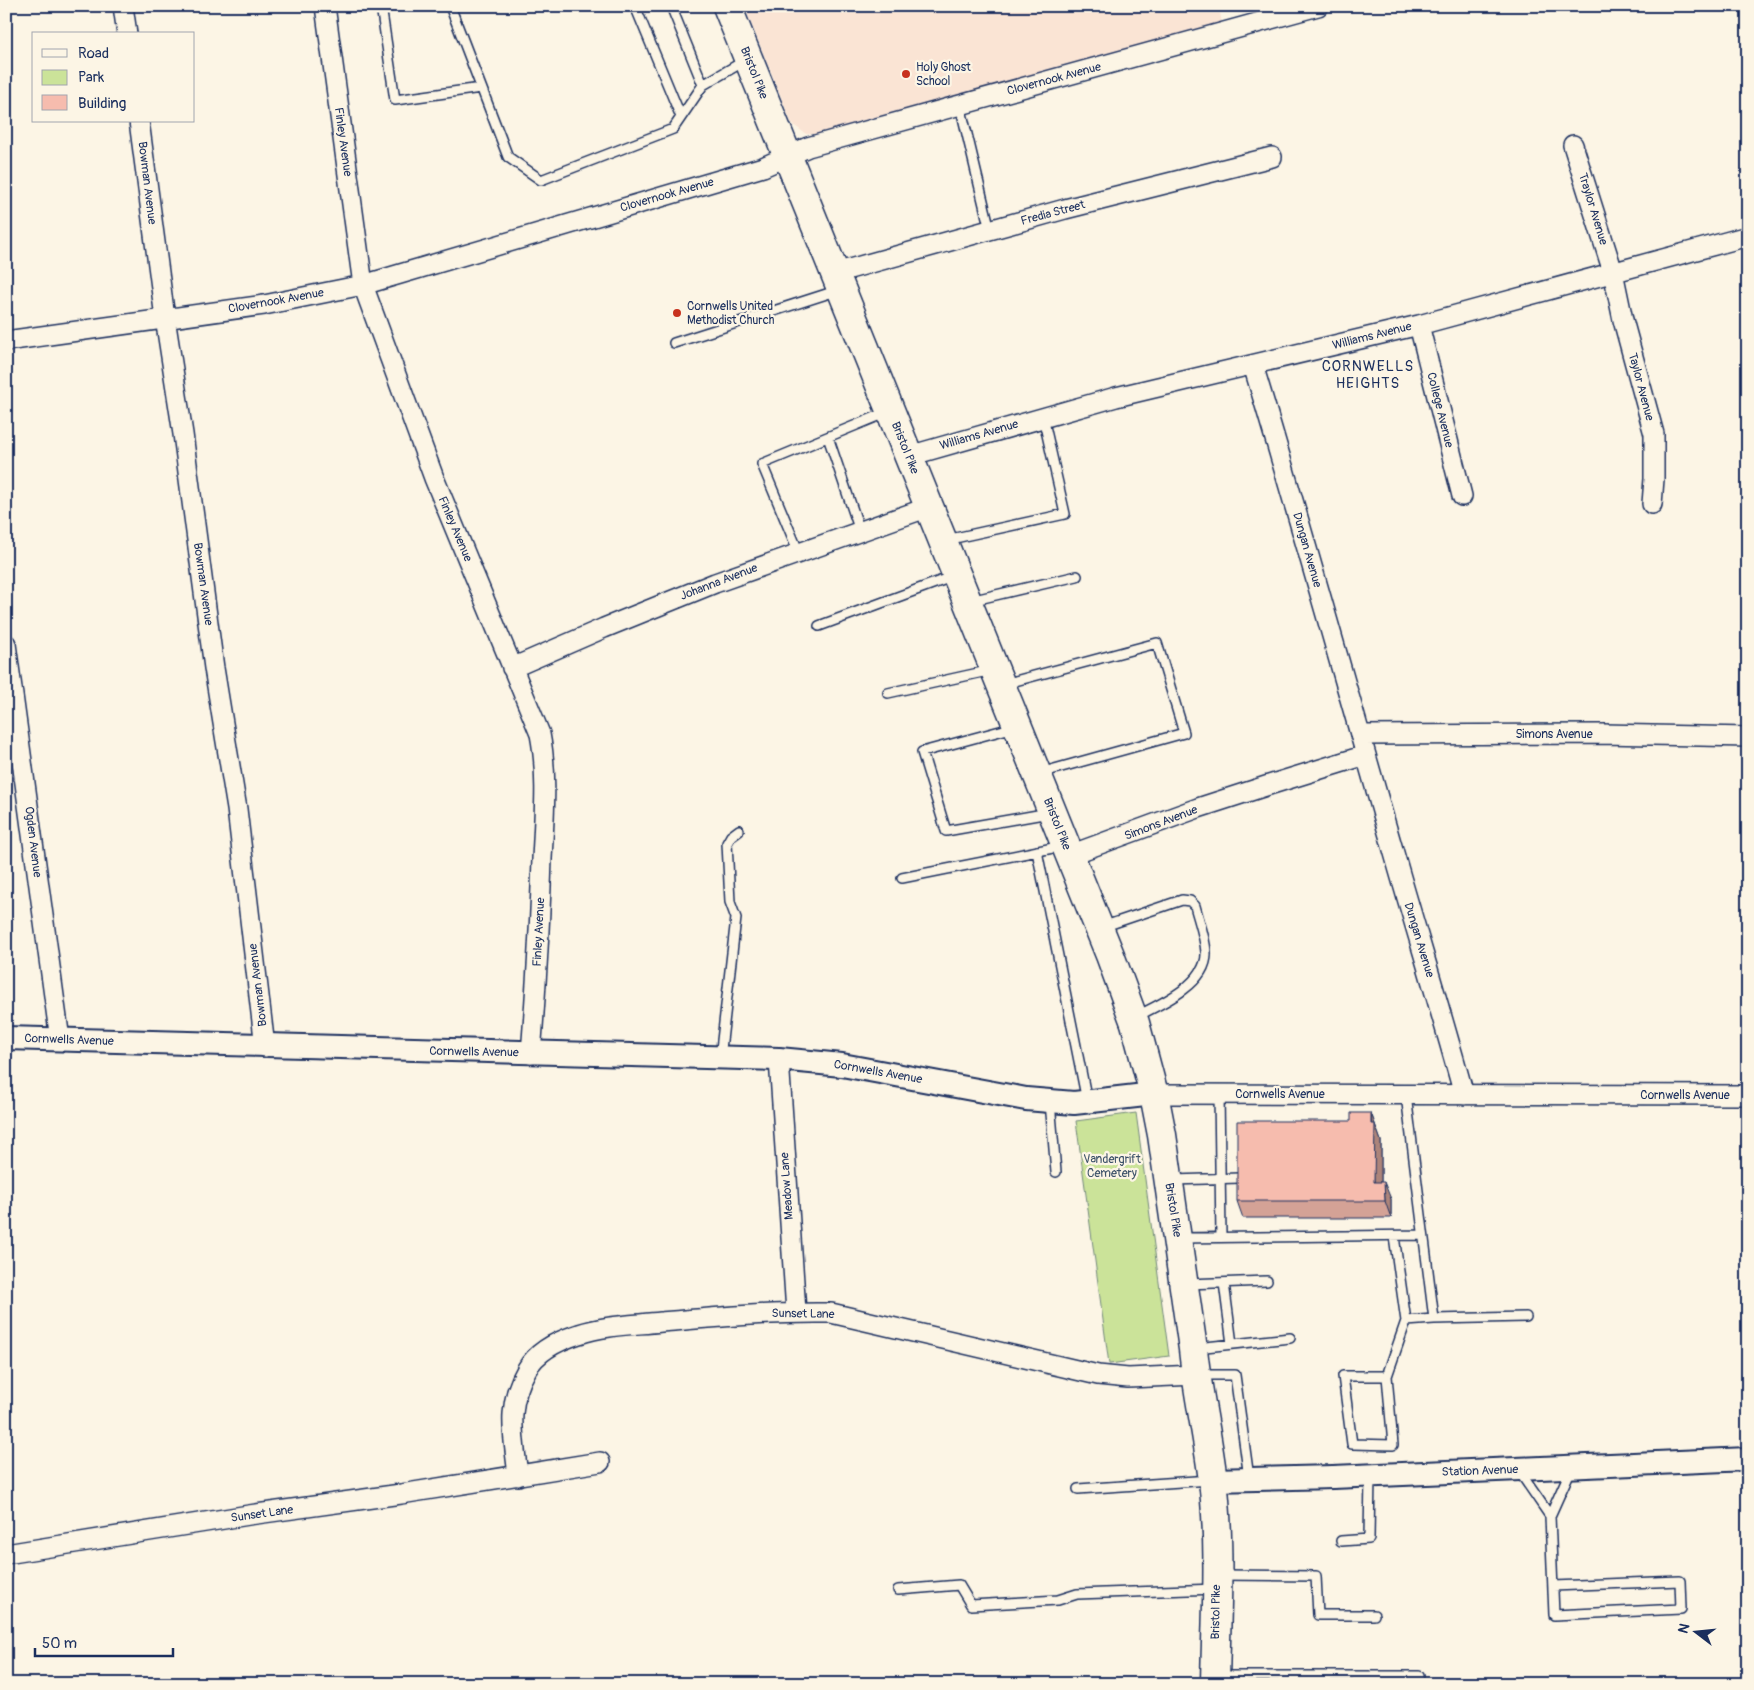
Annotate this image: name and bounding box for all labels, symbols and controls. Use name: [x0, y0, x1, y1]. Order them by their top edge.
legend: [32, 32, 195, 122]
text: Road: [78, 44, 109, 63]
street label: Bristol Pike: [737, 45, 771, 101]
street label: Clovernook Avenue: [1005, 59, 1103, 99]
place label: Holy Ghost School: [916, 60, 971, 89]
text: Park: [78, 68, 105, 87]
marker: Holy Ghost School: [900, 68, 912, 80]
text: Building: [78, 94, 126, 113]
street label: Finley Avenue: [331, 107, 355, 177]
street label: Bowman Avenue: [134, 141, 160, 225]
street label: Traylor Avenue: [1575, 171, 1611, 247]
street label: Clovernook Avenue: [618, 174, 716, 216]
street label: Fredia Street: [1019, 197, 1087, 229]
street label: Clovernook Avenue: [227, 285, 325, 317]
place label: Cornwells United Methodist Church: [687, 299, 775, 328]
marker: Cornwells United Methodist Church: [671, 307, 683, 319]
street label: Williams Avenue: [1331, 319, 1413, 353]
street label: Taylor Avenue: [1625, 351, 1657, 423]
district label: CORNWELLS HEIGHTS: [1322, 357, 1414, 393]
street label: College Avenue: [1423, 371, 1457, 449]
street label: Williams Avenue: [938, 417, 1020, 453]
street label: Bristol Pike: [888, 420, 922, 476]
street label: Finley Avenue: [435, 494, 475, 564]
street label: Dungan Avenue: [1289, 511, 1325, 589]
street label: Bowman Avenue: [190, 542, 216, 626]
street label: Johanna Avenue: [678, 560, 760, 604]
street label: Simons Avenue: [1515, 727, 1593, 742]
street label: Bristol Pike: [1040, 796, 1074, 852]
street label: Simons Avenue: [1122, 802, 1200, 844]
street label: Ogden Avenue: [21, 806, 45, 879]
street label: Finley Avenue: [530, 897, 548, 967]
street label: Dungan Avenue: [1400, 901, 1438, 979]
street label: Bowman Avenue: [245, 943, 271, 1027]
street label: Cornwells Avenue: [24, 1031, 114, 1049]
street label: Cornwells Avenue: [429, 1044, 519, 1060]
street label: Cornwells Avenue: [833, 1057, 923, 1087]
street label: Cornwells Avenue: [1235, 1087, 1325, 1102]
street label: Cornwells Avenue: [1640, 1088, 1730, 1103]
street label: Meadow Lane: [777, 1152, 797, 1220]
park label: Vandergrift Cemetery: [1083, 1152, 1141, 1181]
street label: Bristol Pike: [1161, 1182, 1185, 1238]
street label: Sunset Lane: [771, 1306, 835, 1322]
street label: Station Avenue: [1441, 1462, 1519, 1480]
street label: Sunset Lane: [230, 1502, 294, 1526]
street label: Bristol Pike: [1208, 1584, 1224, 1640]
north arrow: [1672, 1608, 1722, 1658]
text: N: [1675, 1622, 1693, 1635]
scale bar: [35, 1625, 172, 1657]
text: 50 m: [42, 1634, 77, 1653]

